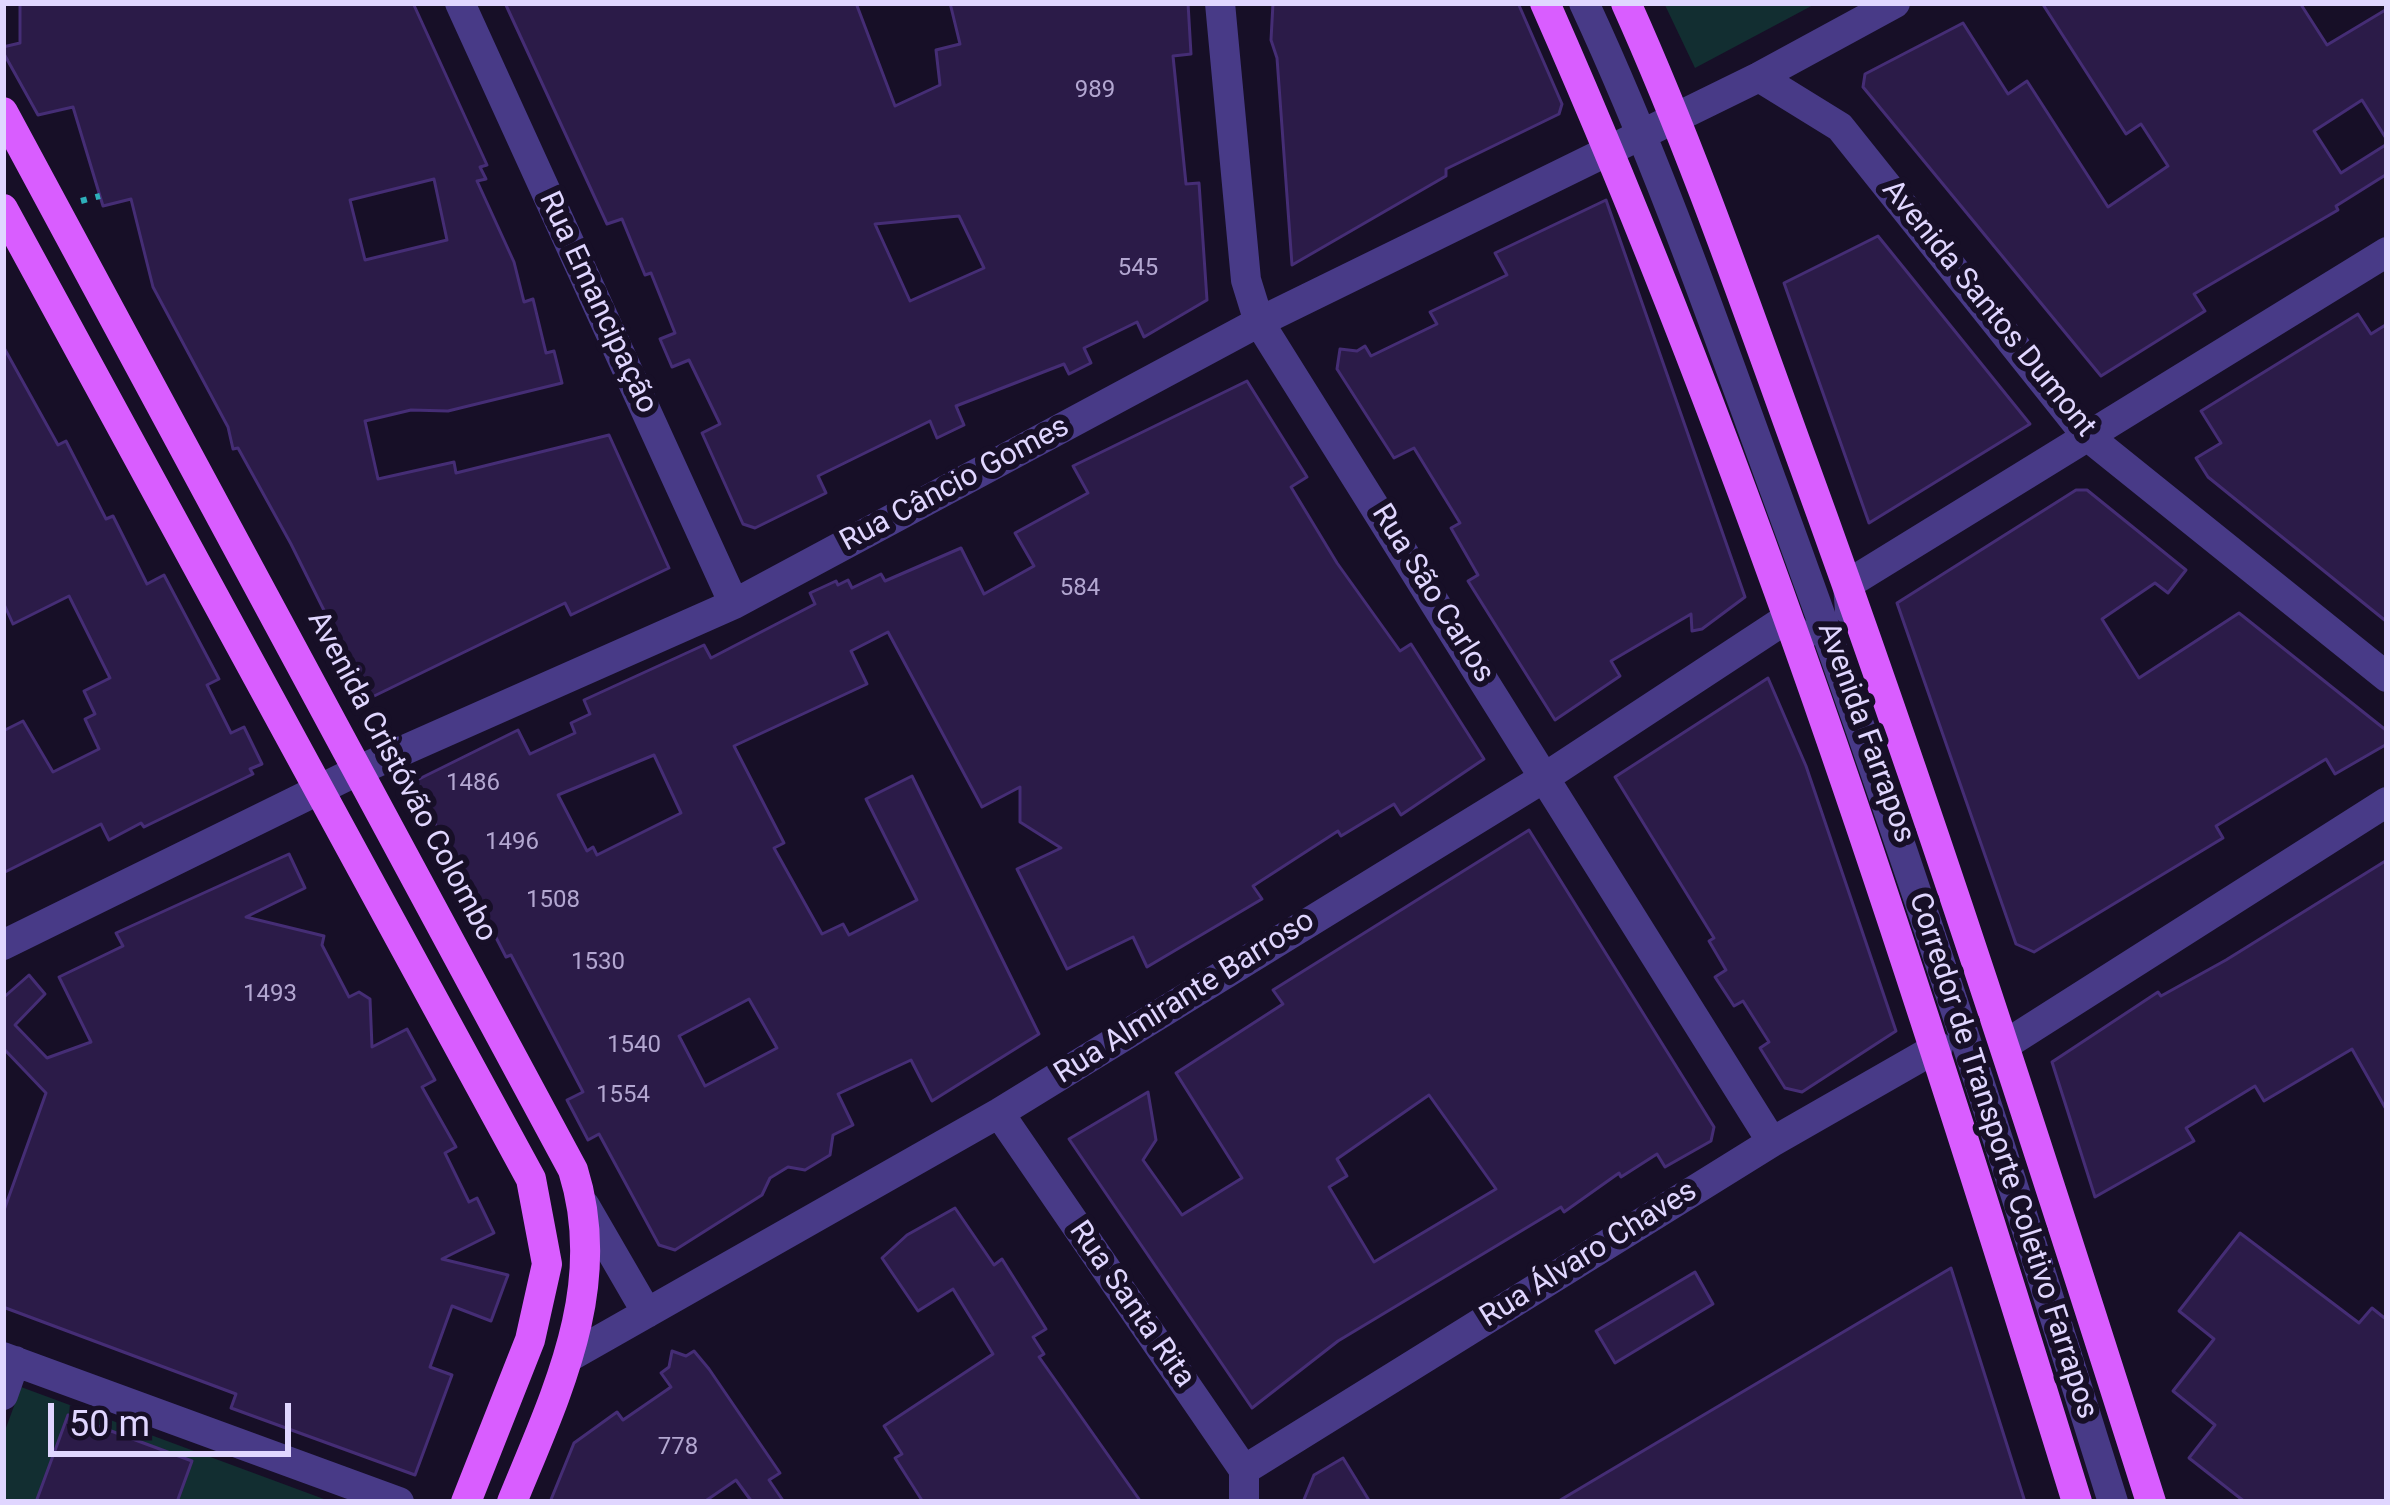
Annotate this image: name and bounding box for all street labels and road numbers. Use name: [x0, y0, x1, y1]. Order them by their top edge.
street label: Avenida Santos Dumont: [1873, 173, 2103, 445]
street label: Rua Emancipação: [530, 186, 664, 420]
street label: Rua Câncio Gomes: [834, 409, 1076, 561]
street label: Rua São Carlos: [1363, 498, 1501, 690]
street label: Avenida Cristóvão Colombo: [298, 606, 504, 948]
street label: Avenida Farrapos: [1808, 618, 1922, 848]
street label: Corredor de Transporte Coletivo Farrapos: [1900, 888, 2104, 1424]
street label: Rua Almirante Barroso: [1048, 903, 1322, 1093]
street label: Rua Álvaro Chaves: [1474, 1174, 1704, 1336]
street label: Rua Santa Rita: [1060, 1215, 1202, 1395]

